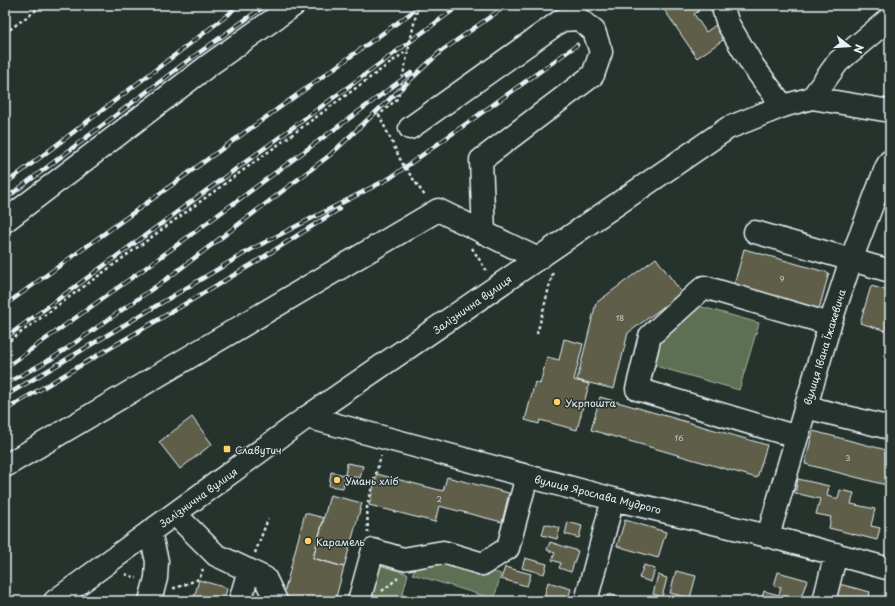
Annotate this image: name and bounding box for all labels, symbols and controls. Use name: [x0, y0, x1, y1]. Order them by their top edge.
north arrow: [829, 26, 869, 66]
text: N: [850, 42, 868, 56]
street label: Залізнична вулиця: [429, 271, 515, 337]
house number: 9: [780, 273, 785, 285]
street label: вулиця Івана Їжакевича: [799, 287, 849, 407]
house number: 18: [616, 312, 624, 324]
place label: Укрпошта: [565, 395, 616, 410]
marker: Укрпошта: [552, 397, 562, 407]
house number: 16: [674, 432, 684, 444]
place label: Славутич: [235, 442, 282, 457]
marker: Славутич: [222, 444, 232, 454]
house number: 3: [845, 452, 851, 464]
street label: Залізнична вулиця: [155, 464, 240, 531]
street label: вулиця Ярослава Мудрого: [533, 471, 663, 518]
place label: Умань хліб: [345, 473, 398, 488]
marker: Умань хліб: [332, 475, 342, 485]
house number: 2: [436, 493, 442, 505]
place label: Карамель: [316, 534, 365, 549]
marker: Карамель: [303, 536, 313, 546]

